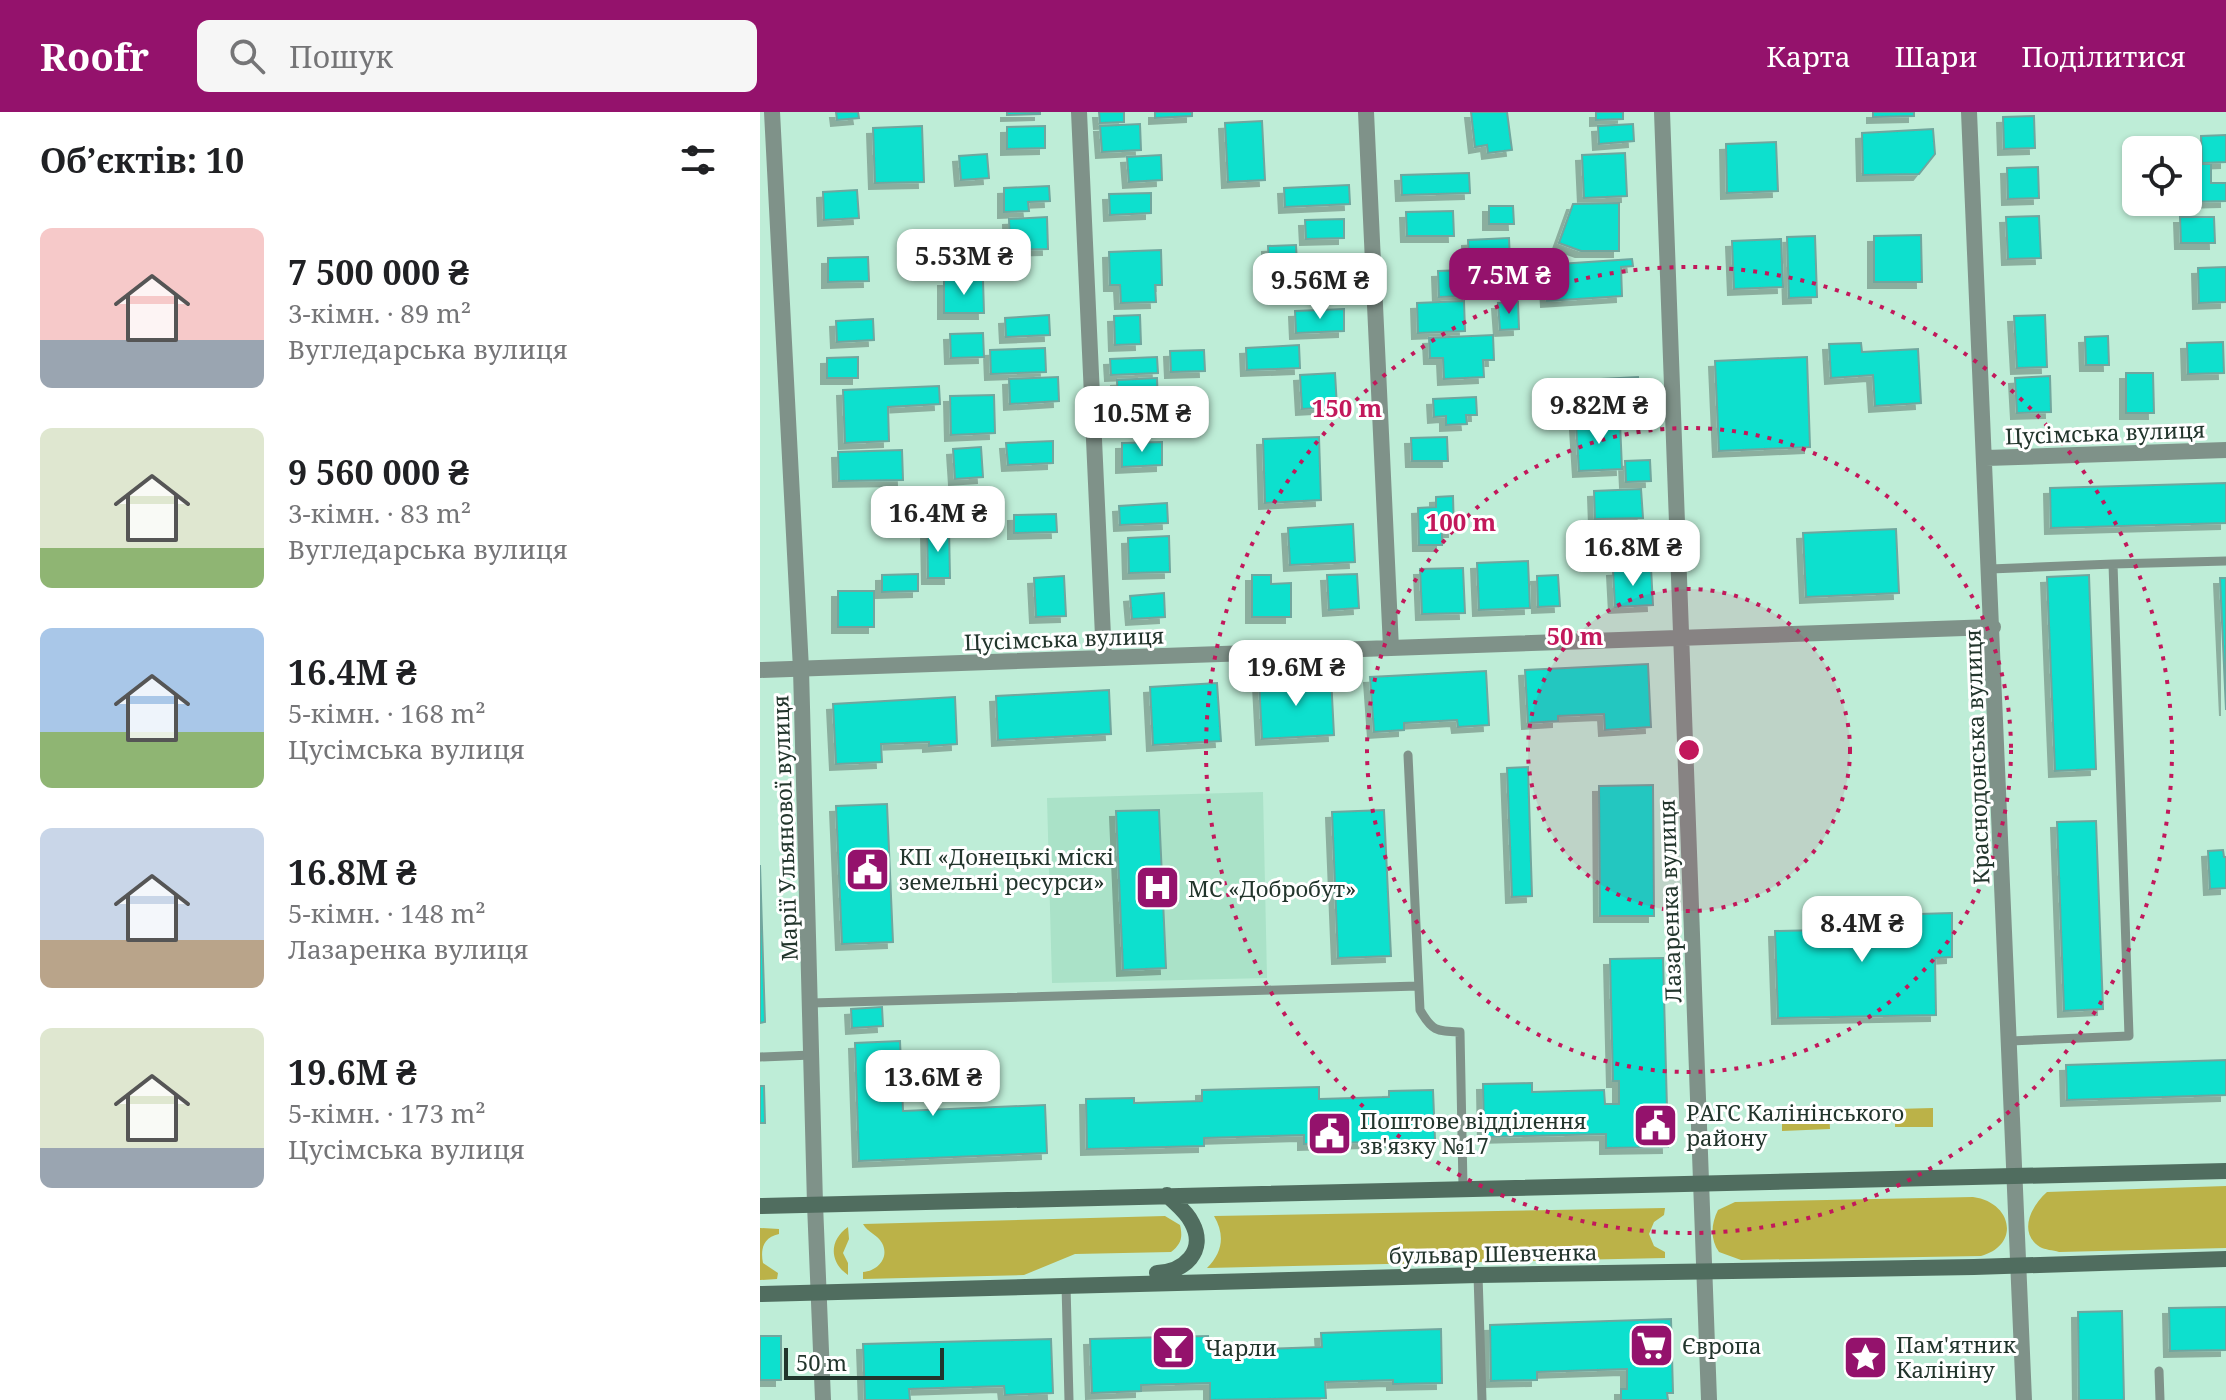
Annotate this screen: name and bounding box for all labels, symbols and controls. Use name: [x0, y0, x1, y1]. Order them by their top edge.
search box: [197, 20, 757, 92]
text: Roofr: [40, 30, 149, 82]
icon: search: [225, 34, 269, 78]
text: Пошук: [289, 36, 393, 77]
text: Карта: [1766, 37, 1851, 75]
text: Шари: [1895, 37, 1977, 75]
text: Поділитися: [2021, 37, 2186, 75]
map controls: [2122, 136, 2202, 216]
button: locate: [2122, 136, 2202, 216]
text: Об’єктів: 10: [40, 137, 244, 183]
icon: filters: [676, 138, 720, 182]
pin: 5.53M ₴: [890, 229, 1038, 297]
text: 5.53M ₴: [915, 237, 1013, 273]
pin: 7.5M ₴: [1444, 248, 1574, 316]
text: 7 500 000 ₴: [288, 249, 469, 295]
pin: 9.56M ₴: [1246, 253, 1394, 321]
text: 7.5M ₴: [1467, 256, 1551, 292]
icon: home: [104, 260, 200, 356]
text: 9.56M ₴: [1271, 261, 1369, 297]
text: 3-кімн. · 89 m²: [288, 295, 471, 331]
text: Вугледарська вулиця: [288, 331, 568, 367]
pin: 9.82M ₴: [1525, 378, 1673, 446]
pin: 10.5M ₴: [1068, 386, 1216, 454]
text: 9.82M ₴: [1550, 386, 1648, 422]
text: 150 m: [1312, 391, 1383, 424]
text: 10.5M ₴: [1093, 394, 1191, 430]
street label: Цусімська вулиця: [2004, 414, 2206, 450]
text: 9 560 000 ₴: [288, 449, 469, 495]
icon: home: [104, 460, 200, 556]
pin: 16.4M ₴: [864, 486, 1012, 554]
text: 16.4M ₴: [889, 494, 987, 530]
text: 3-кімн. · 83 m²: [288, 495, 471, 531]
text: 100 m: [1426, 505, 1497, 538]
pin: 16.8M ₴: [1559, 520, 1707, 588]
text: 16.8M ₴: [1584, 528, 1682, 564]
text: Вугледарська вулиця: [288, 531, 568, 567]
text: 50 m: [1546, 619, 1604, 652]
street label: Цусімська вулиця: [963, 620, 1165, 656]
street label: Краснодонська вулиця: [1957, 629, 1995, 885]
pin: 19.6M ₴: [1222, 640, 1370, 708]
text: 19.6M ₴: [1247, 648, 1345, 684]
text: 16.4M ₴: [288, 649, 417, 695]
icon: home: [104, 660, 200, 756]
street label: Марії Ульянової вулиця: [764, 694, 804, 962]
text: 5-кімн. · 168 m²: [288, 695, 486, 731]
text: Цусімська вулиця: [288, 731, 525, 767]
centre of rings: [1675, 736, 1703, 764]
street label: Лазаренка вулиця: [1650, 799, 1688, 1003]
place label: КП «Донецькі міскі земельні ресурси»: [899, 841, 1114, 896]
public building icon: КП «Донецькі міскі земельні ресурси»: [844, 845, 892, 893]
text: 16.8M ₴: [288, 849, 417, 895]
icon: home: [104, 860, 200, 956]
hospital icon: МС «Добробут»: [1133, 864, 1181, 912]
place label: МС «Добробут»: [1188, 873, 1356, 903]
text: 5-кімн. · 148 m²: [288, 895, 486, 931]
pin: 8.4M ₴: [1797, 896, 1927, 964]
text: 8.4M ₴: [1820, 904, 1904, 940]
text: Лазаренка вулиця: [288, 931, 529, 967]
text: 19.6M ₴: [288, 1049, 417, 1095]
pin: 13.6M ₴: [859, 1050, 1007, 1118]
text: 13.6M ₴: [884, 1058, 982, 1094]
icon: home: [104, 1060, 200, 1156]
text: 5-кімн. · 173 m²: [288, 1095, 486, 1131]
place label: РАГС Калінінського району: [1686, 1097, 1904, 1152]
public building icon: РАГС Калінінського району: [1631, 1101, 1679, 1149]
place label: Поштове відділення зв'язку №17: [1360, 1105, 1587, 1160]
public building icon: Поштове відділення зв'язку №17: [1305, 1109, 1353, 1157]
text: Цусімська вулиця: [288, 1131, 525, 1167]
street label: бульвар Шевченка: [1388, 1236, 1598, 1270]
supermarket icon: Європа: [1627, 1321, 1675, 1369]
bar icon: Чарли: [1150, 1323, 1198, 1371]
place label: Пам'ятник Калініну: [1896, 1329, 2017, 1384]
place label: Європа: [1682, 1330, 1761, 1360]
place label: Чарли: [1205, 1332, 1277, 1362]
place icon: Пам'ятник Калініну: [1841, 1333, 1889, 1381]
scale bar: [784, 1344, 944, 1380]
text: 50 m: [796, 1347, 847, 1377]

